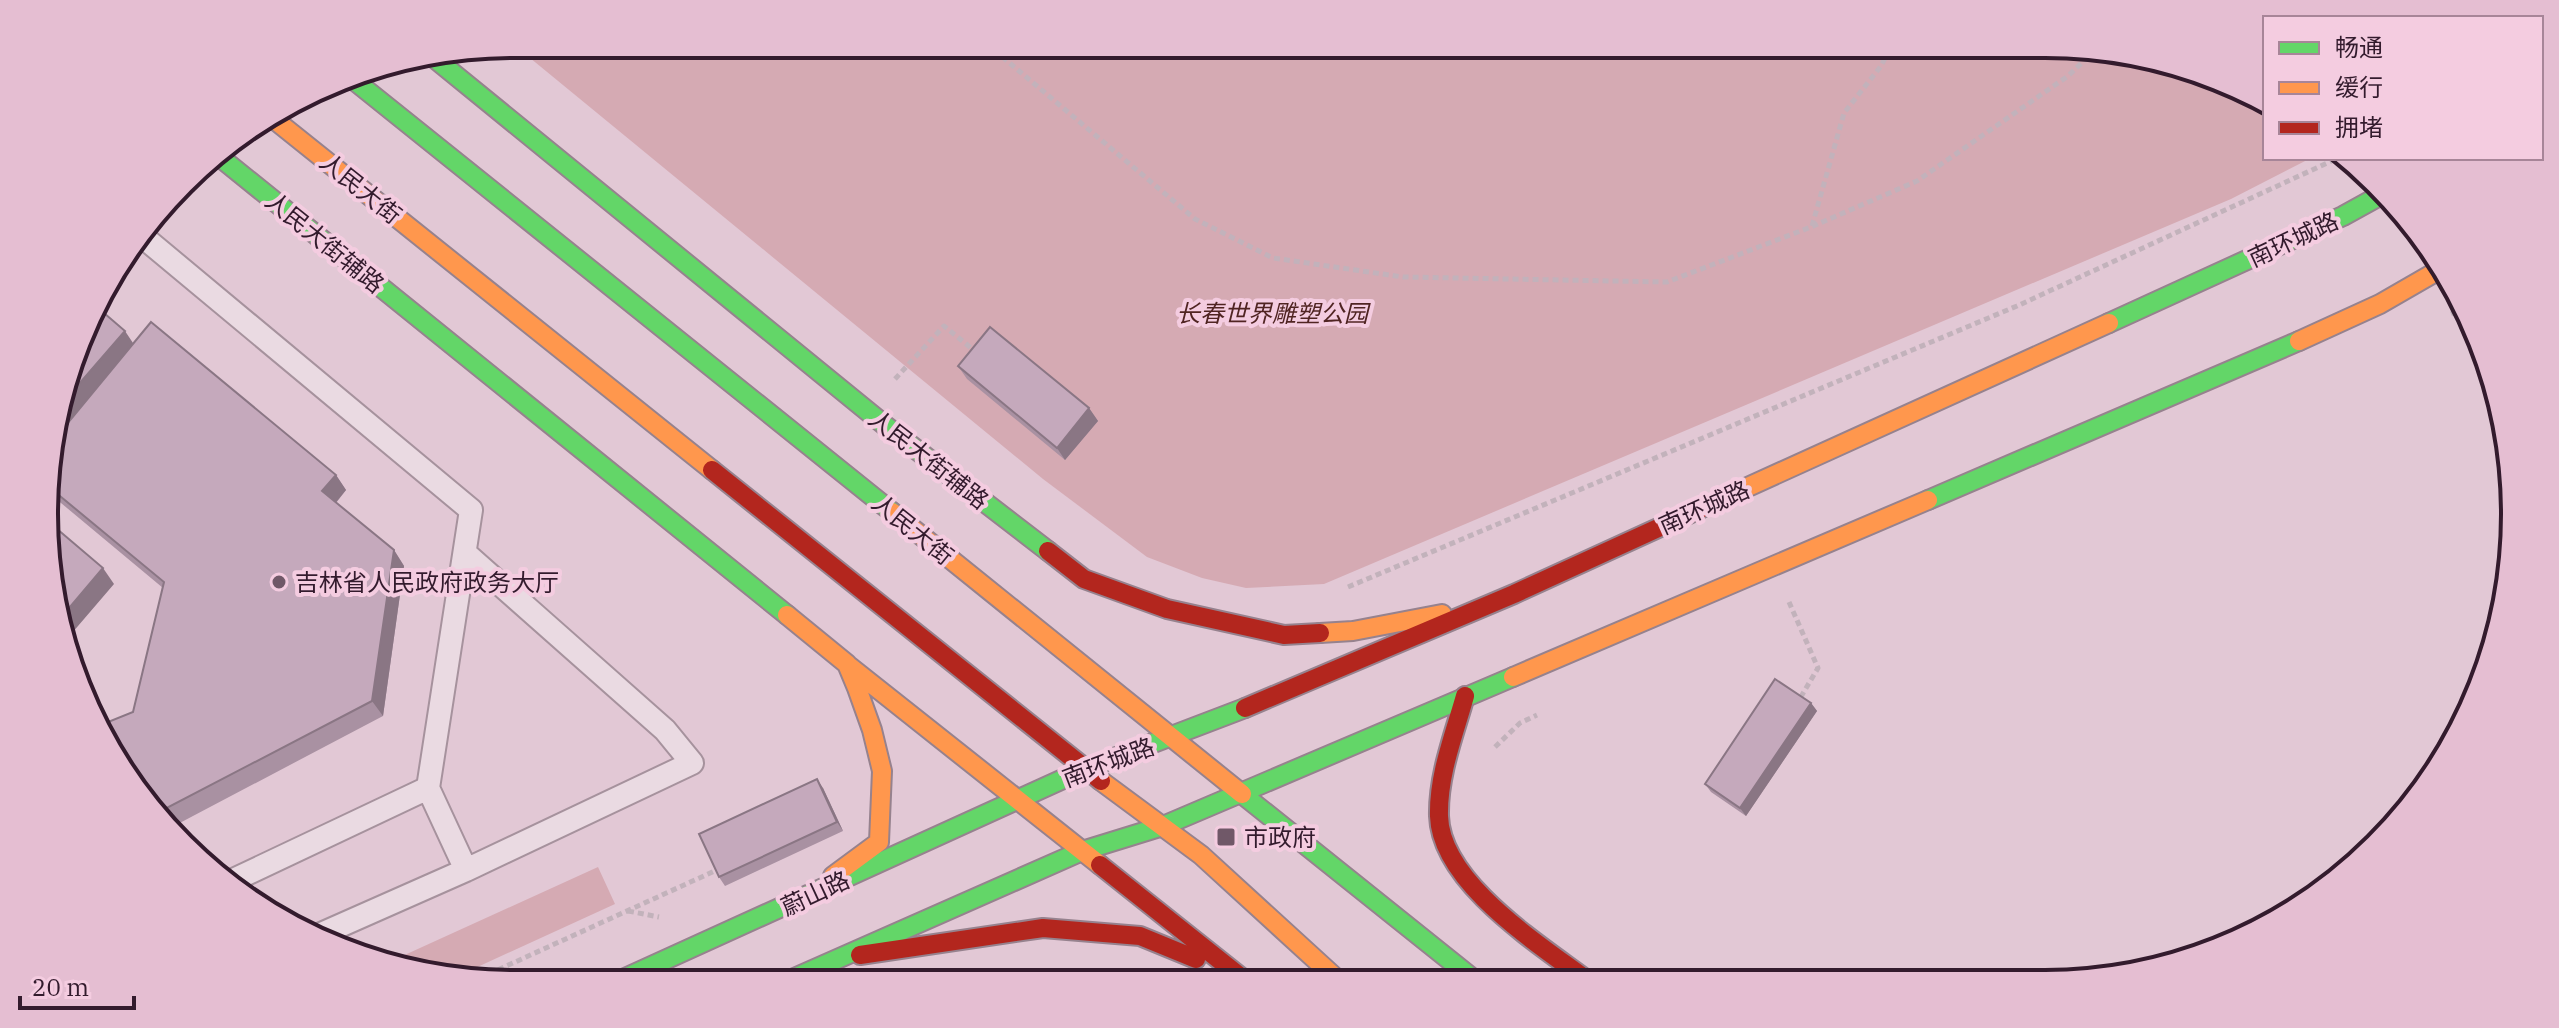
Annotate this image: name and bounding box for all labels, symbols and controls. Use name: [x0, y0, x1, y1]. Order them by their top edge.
legend: [2263, 16, 2543, 160]
text: 畅通: [2335, 31, 2383, 63]
text: 缓行: [2335, 71, 2383, 103]
text: 拥堵: [2335, 111, 2383, 143]
street label: 人民大街: [314, 145, 408, 231]
street label: 人民大街辅路: [259, 184, 391, 300]
street label: 南环城路: [2243, 204, 2343, 274]
park label: 长春世界雕塑公园: [1176, 297, 1371, 329]
street label: 人民大街辅路: [862, 402, 996, 516]
street label: 南环城路: [1654, 473, 1754, 541]
street label: 人民大街: [866, 486, 960, 572]
place label: 吉林省人民政府政务大厅: [295, 566, 559, 598]
marker: 吉林省人民政府政务大厅: [270, 573, 288, 591]
street label: 南环城路: [1057, 730, 1159, 794]
place label: 市政府: [1244, 821, 1316, 853]
marker: 市政府: [1215, 826, 1237, 848]
street label: 蔚山路: [776, 863, 854, 923]
scale bar: [20, 960, 134, 1010]
text: 20 m: [32, 971, 89, 1003]

